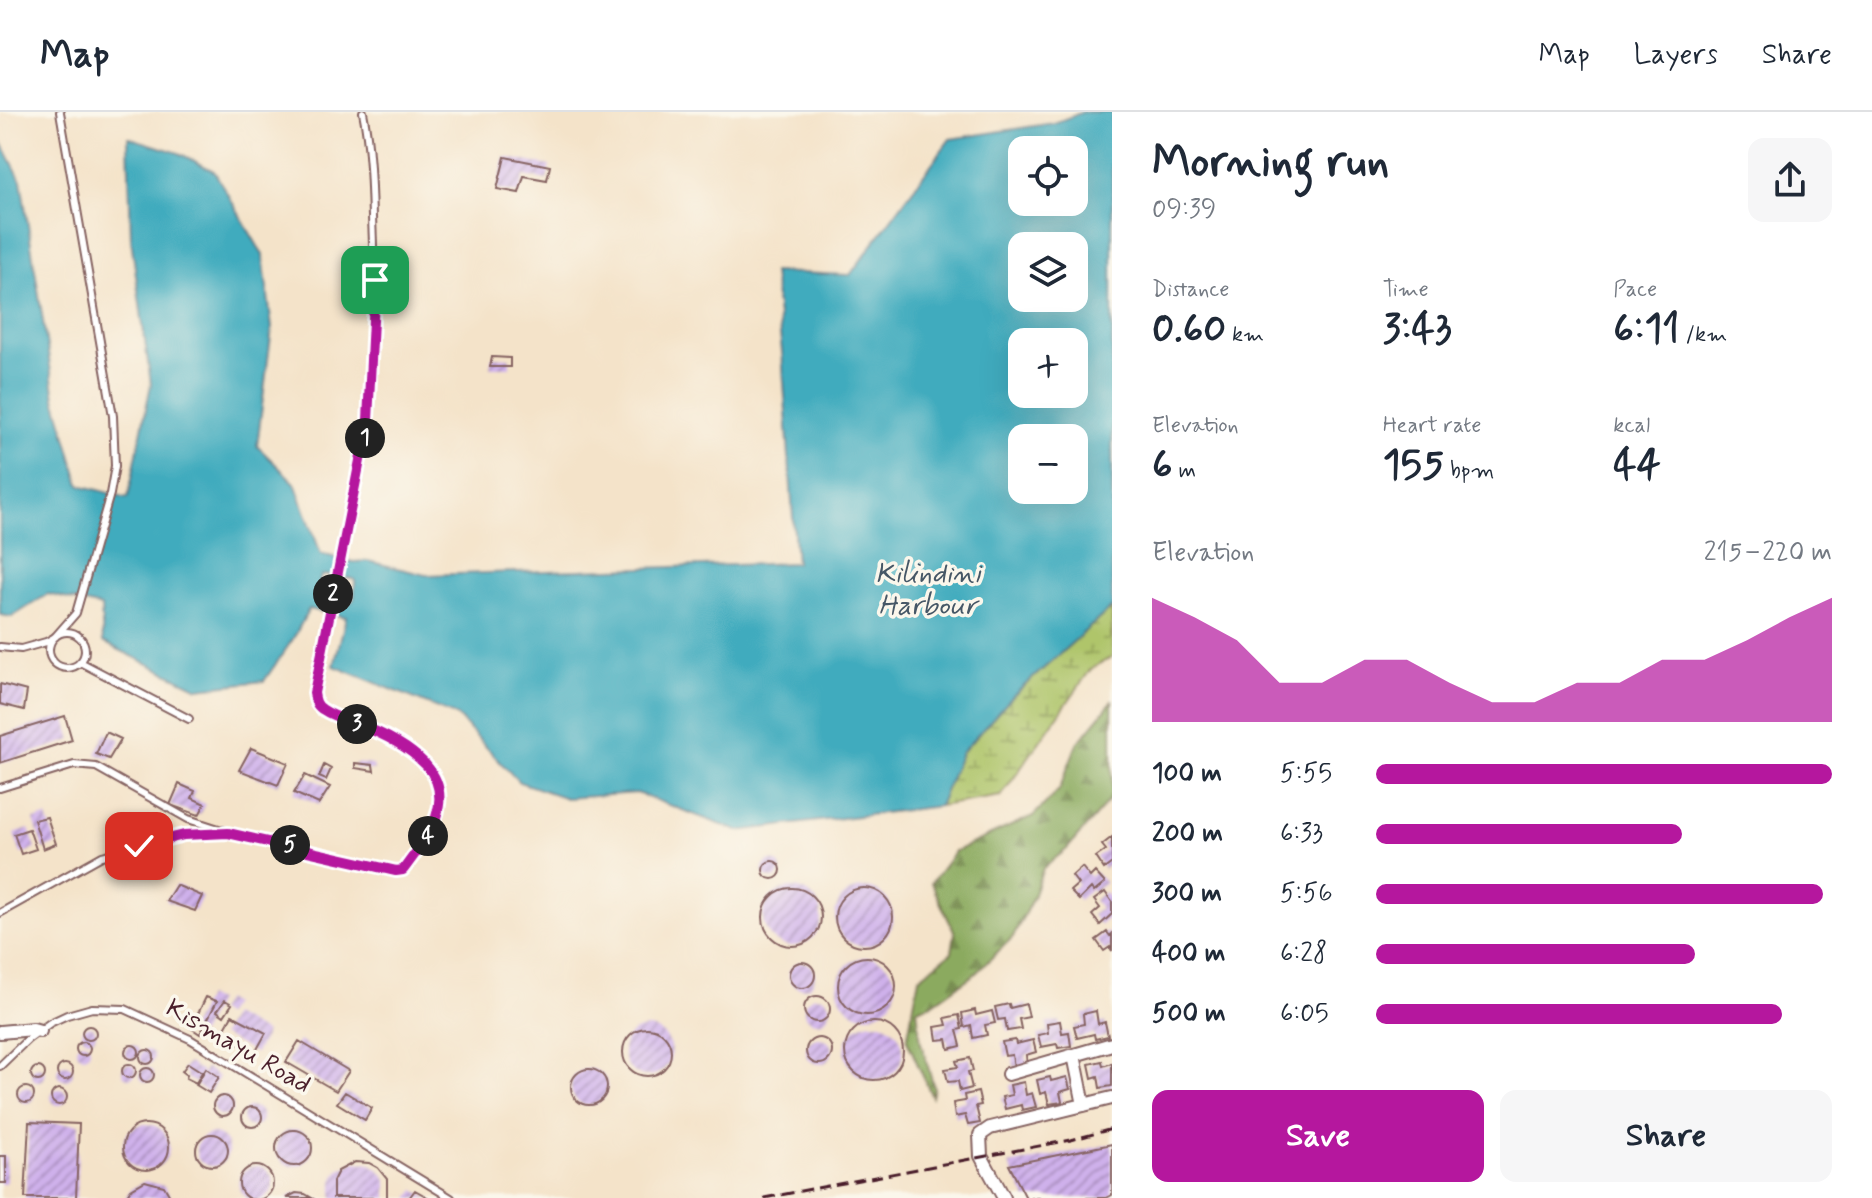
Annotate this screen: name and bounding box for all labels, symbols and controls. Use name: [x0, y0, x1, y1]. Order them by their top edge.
text: Map: [40, 31, 110, 80]
text: Map: [1539, 37, 1590, 74]
text: Layers: [1634, 37, 1718, 74]
text: Share: [1762, 37, 1832, 74]
text: Morning run: [1152, 134, 1389, 192]
map controls: [1008, 136, 1088, 504]
button: locate: [1008, 136, 1088, 216]
button: share: [1748, 138, 1832, 222]
text: 09:39: [1152, 193, 1216, 227]
button: layers: [1008, 232, 1088, 312]
pin: [341, 246, 409, 314]
icon: arrive: [353, 258, 397, 302]
text: Distance: [1152, 276, 1229, 304]
text: Time: [1383, 276, 1429, 304]
text: Pace: [1613, 276, 1657, 304]
text: 0.60: [1152, 304, 1226, 356]
text: 3:43: [1383, 304, 1452, 356]
text: 6:11: [1613, 304, 1680, 356]
text: km: [1226, 321, 1264, 349]
text: /km: [1680, 321, 1727, 349]
button: +: [1008, 328, 1088, 408]
text: Elevation: [1152, 412, 1239, 440]
text: Heart rate: [1383, 412, 1481, 440]
text: kcal: [1613, 412, 1650, 440]
pin: 1: [345, 418, 385, 458]
text: 1: [360, 424, 370, 452]
button: −: [1008, 424, 1088, 504]
text: 6: [1152, 440, 1172, 492]
text: 155: [1383, 440, 1444, 492]
text: 44: [1613, 440, 1661, 492]
text: m: [1172, 457, 1196, 485]
text: bpm: [1444, 457, 1494, 485]
text: Elevation: [1152, 536, 1254, 570]
text: 215–220 m: [1704, 536, 1832, 570]
water label: Kilindini Harbour: [875, 556, 983, 625]
pin: 2: [313, 574, 353, 614]
text: 2: [328, 580, 338, 608]
pin: 3: [337, 704, 377, 744]
text: 3: [352, 710, 362, 738]
text: 100 m: [1152, 757, 1222, 791]
text: 5:55: [1280, 757, 1332, 791]
pin: [105, 812, 173, 880]
pin: 4: [408, 816, 448, 856]
text: 200 m: [1152, 817, 1223, 851]
text: 6:33: [1280, 817, 1323, 851]
text: 4: [422, 822, 434, 850]
icon: check: [117, 824, 161, 868]
pin: 5: [270, 825, 310, 865]
text: 5: [283, 831, 297, 859]
text: 300 m: [1152, 877, 1222, 911]
text: 5:56: [1280, 877, 1333, 911]
text: 400 m: [1152, 937, 1225, 971]
text: 6:28: [1280, 937, 1327, 971]
street label: Kismayu Road: [159, 992, 317, 1102]
text: 500 m: [1152, 997, 1226, 1031]
text: 6:05: [1280, 997, 1329, 1031]
button: Save: [1152, 1090, 1484, 1182]
button: Share: [1500, 1090, 1832, 1182]

